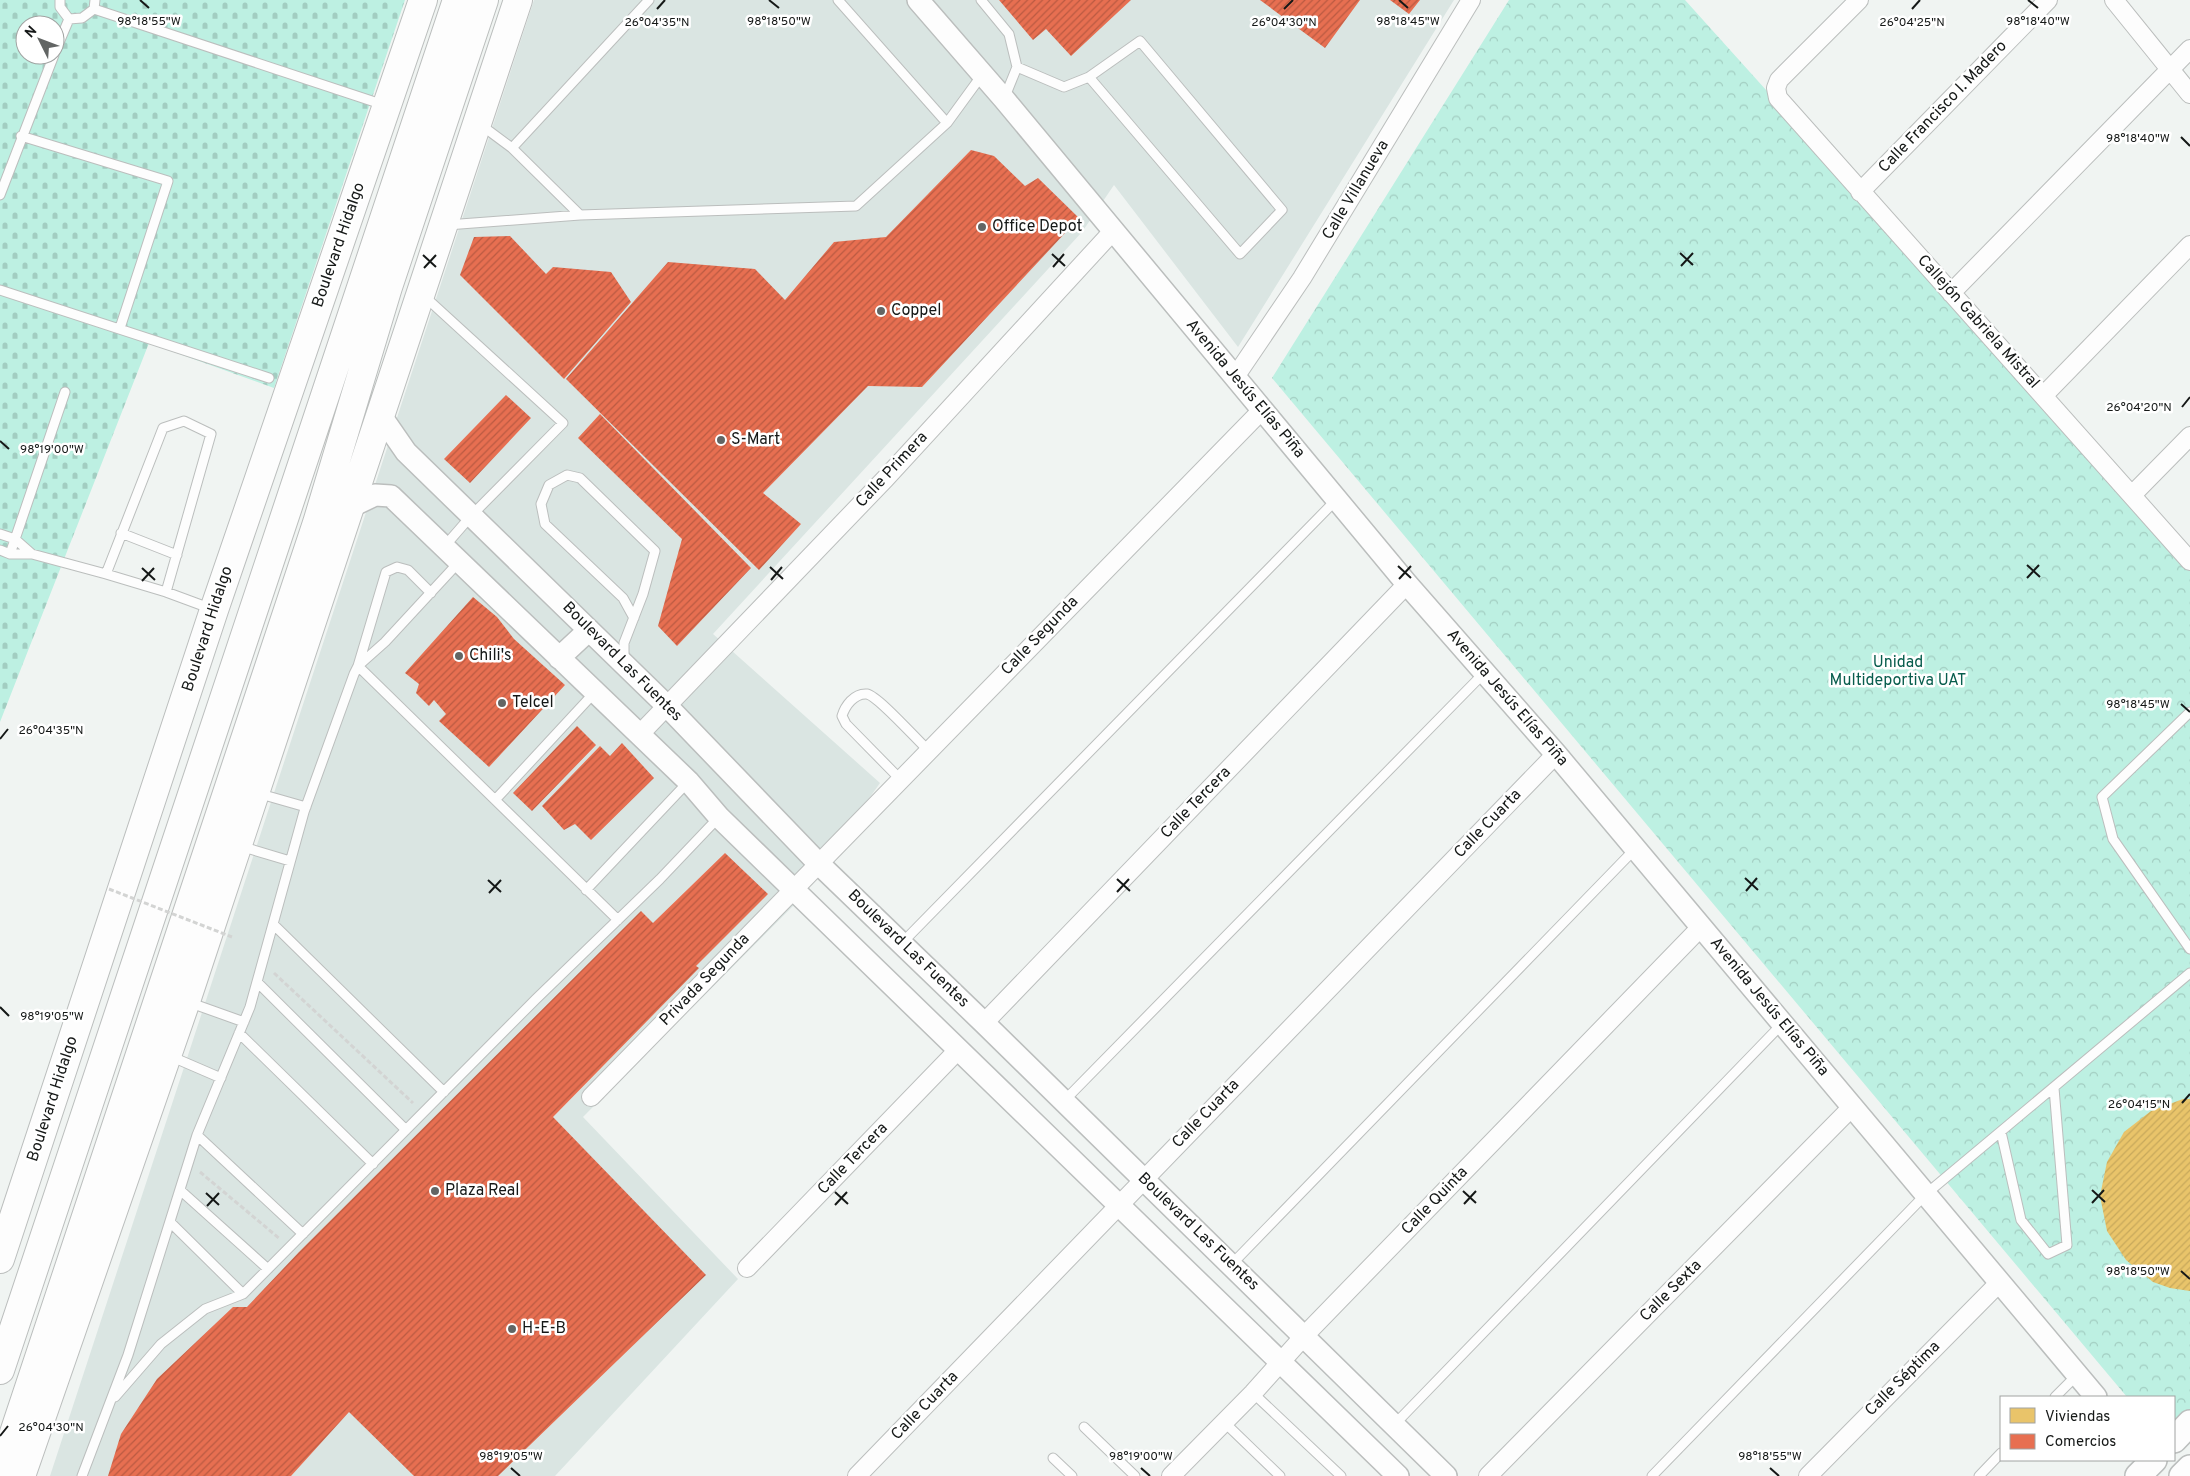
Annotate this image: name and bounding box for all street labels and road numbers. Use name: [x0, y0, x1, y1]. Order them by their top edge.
street label: Calle Francisco I. Madero: [1874, 36, 2012, 177]
street label: Calle Villanueva: [1318, 136, 1394, 244]
street label: Boulevard Hidalgo: [308, 180, 370, 310]
street label: Callejón Gabriela Mistral: [1913, 251, 2043, 393]
street label: Avenida Jesús Elías Piña: [1181, 316, 1309, 462]
street label: Calle Primera: [852, 428, 932, 512]
street label: Boulevard Hidalgo: [178, 564, 238, 694]
street label: Calle Segunda: [997, 592, 1083, 680]
street label: Boulevard Las Fuentes: [558, 598, 686, 726]
street label: Avenida Jesús Elías Piña: [1442, 625, 1572, 771]
street label: Calle Tercera: [1157, 763, 1235, 843]
street label: Calle Cuarta: [1450, 785, 1526, 863]
street label: Boulevard Las Fuentes: [843, 886, 973, 1012]
street label: Privada Segunda: [656, 930, 754, 1030]
street label: Avenida Jesús Elías Piña: [1705, 934, 1833, 1080]
street label: Boulevard Hidalgo: [23, 1034, 83, 1164]
street label: Calle Cuarta: [1168, 1075, 1244, 1153]
street label: Calle Tercera: [814, 1119, 892, 1199]
street label: Calle Quinta: [1397, 1163, 1473, 1239]
street label: Boulevard Las Fuentes: [1133, 1169, 1263, 1295]
street label: Calle Sexta: [1636, 1256, 1706, 1326]
street label: Calle Séptima: [1861, 1337, 1945, 1421]
street label: Calle Cuarta: [887, 1367, 963, 1445]

